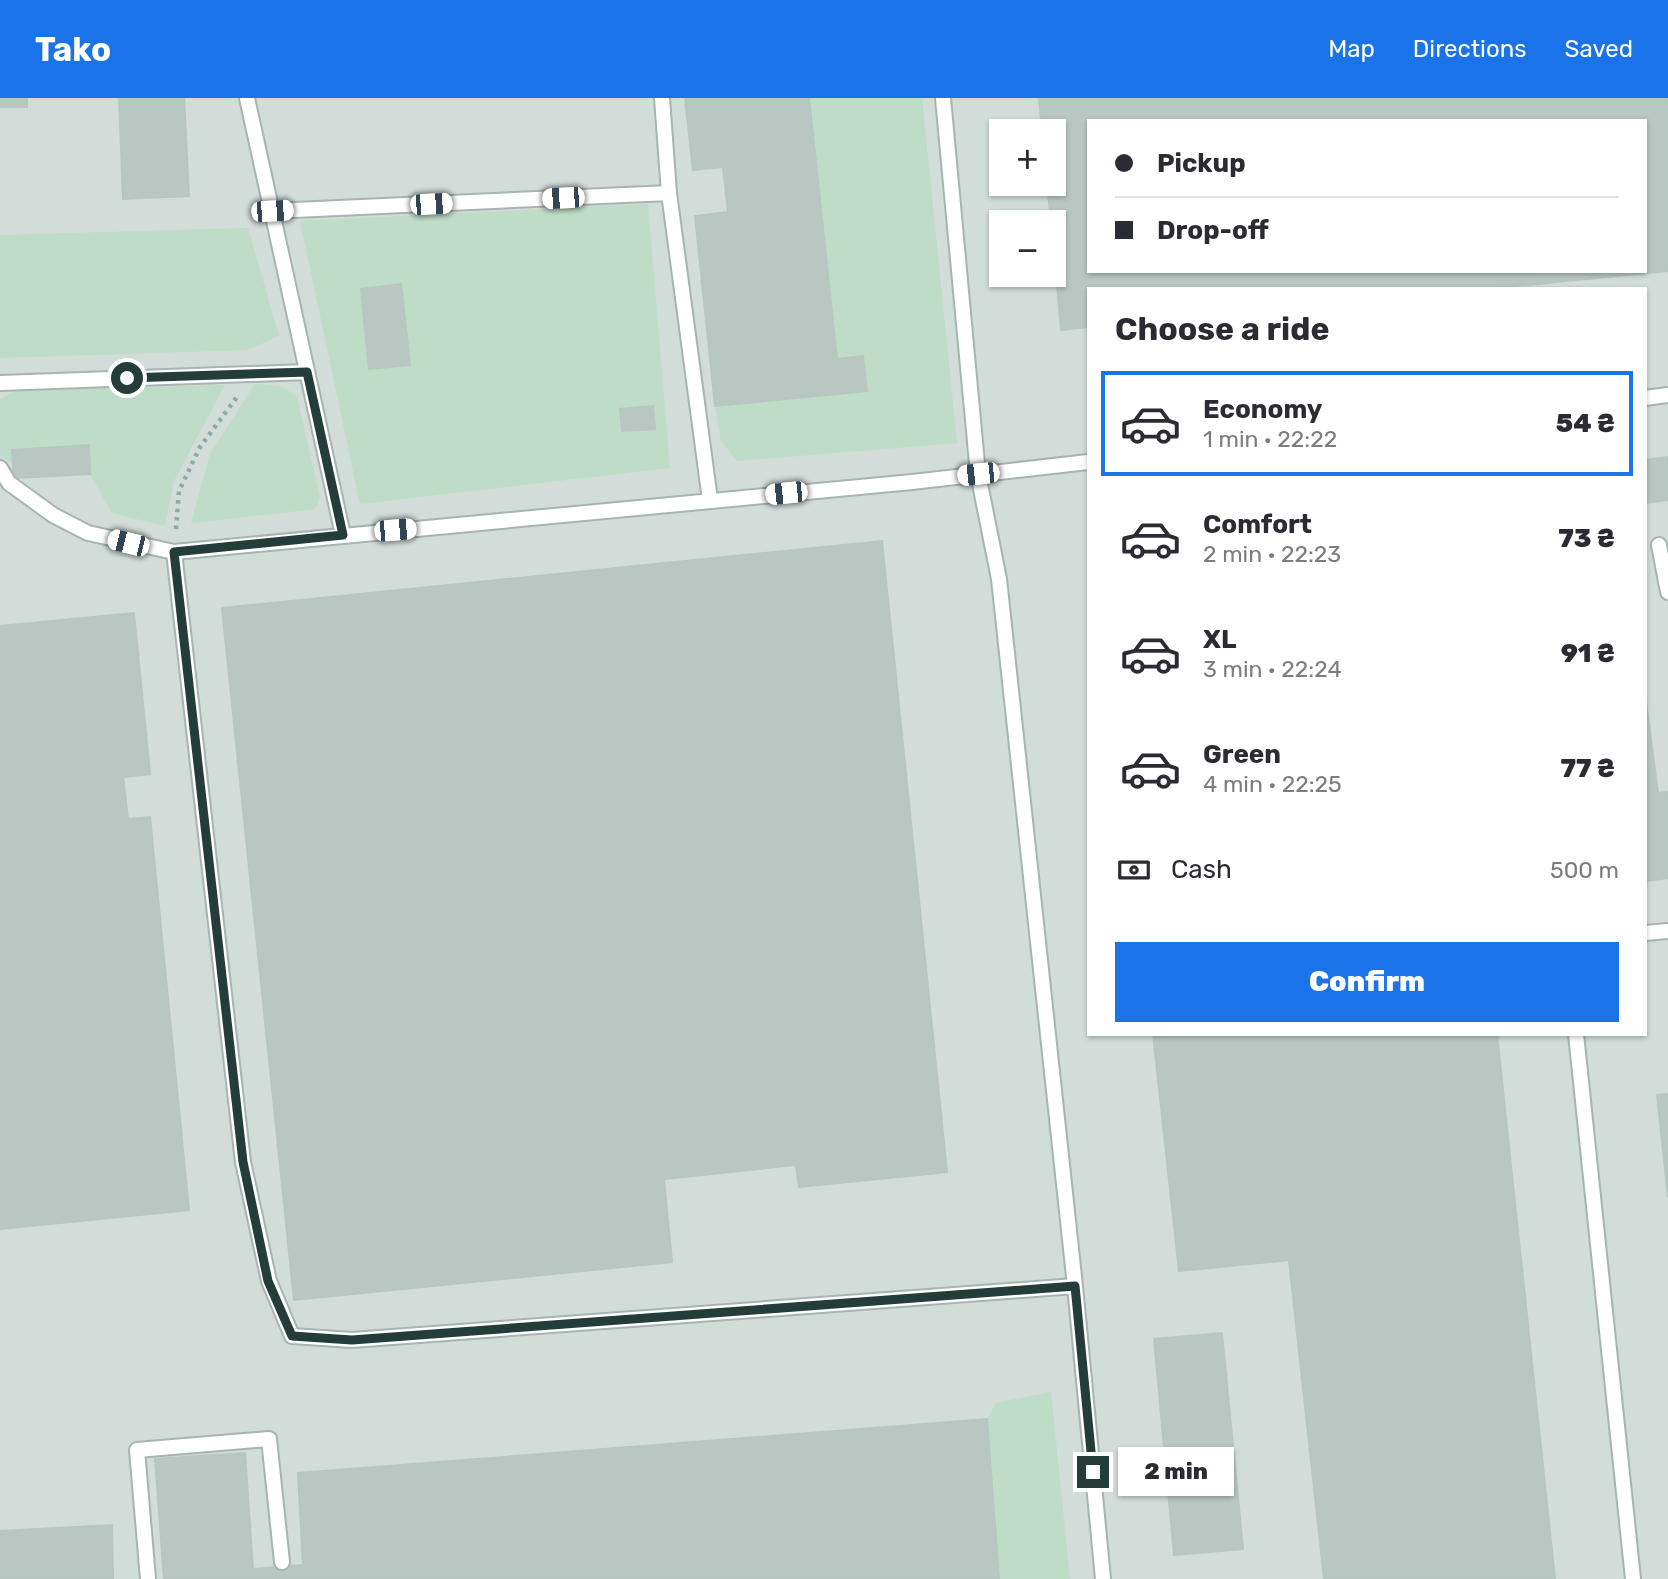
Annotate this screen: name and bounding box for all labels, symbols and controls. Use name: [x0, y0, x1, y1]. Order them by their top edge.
text: Tako: [35, 30, 111, 69]
text: Map: [1328, 35, 1375, 63]
text: Directions: [1413, 35, 1526, 63]
text: Saved: [1564, 35, 1633, 63]
map controls: [989, 119, 1066, 287]
button: +: [989, 119, 1066, 196]
text: Pickup: [1157, 148, 1246, 179]
car: [542, 186, 585, 210]
car: [410, 192, 453, 216]
car: [251, 199, 294, 223]
button: −: [989, 210, 1066, 287]
text: Drop-off: [1157, 215, 1269, 246]
text: Choose a ride: [1115, 310, 1329, 348]
route start: [111, 362, 143, 394]
icon: car: [1119, 392, 1182, 455]
text: Economy: [1203, 394, 1322, 425]
text: 54 ₴: [1556, 408, 1615, 439]
text: 1 min · 22:22: [1203, 425, 1337, 453]
car: [957, 461, 1000, 487]
car: [765, 480, 808, 506]
icon: car: [1119, 507, 1182, 570]
text: Comfort: [1203, 509, 1312, 540]
car: [374, 518, 417, 542]
text: 73 ₴: [1558, 523, 1615, 554]
car: [106, 528, 151, 558]
text: 2 min · 22:23: [1203, 540, 1341, 568]
icon: car: [1119, 622, 1182, 685]
text: XL: [1203, 624, 1236, 655]
text: 91 ₴: [1561, 638, 1615, 669]
text: 3 min · 22:24: [1203, 655, 1342, 683]
icon: car: [1119, 737, 1182, 800]
text: Green: [1203, 739, 1281, 770]
text: 77 ₴: [1560, 753, 1615, 784]
text: 4 min · 22:25: [1203, 770, 1342, 798]
icon: cash: [1115, 851, 1153, 889]
text: Cash: [1171, 854, 1232, 885]
text: 500 m: [1550, 856, 1619, 884]
button: Confirm: [1115, 942, 1619, 1022]
callout: 2 min: [1118, 1448, 1233, 1496]
route end: [1077, 1456, 1109, 1488]
text: 2 min: [1144, 1457, 1208, 1485]

